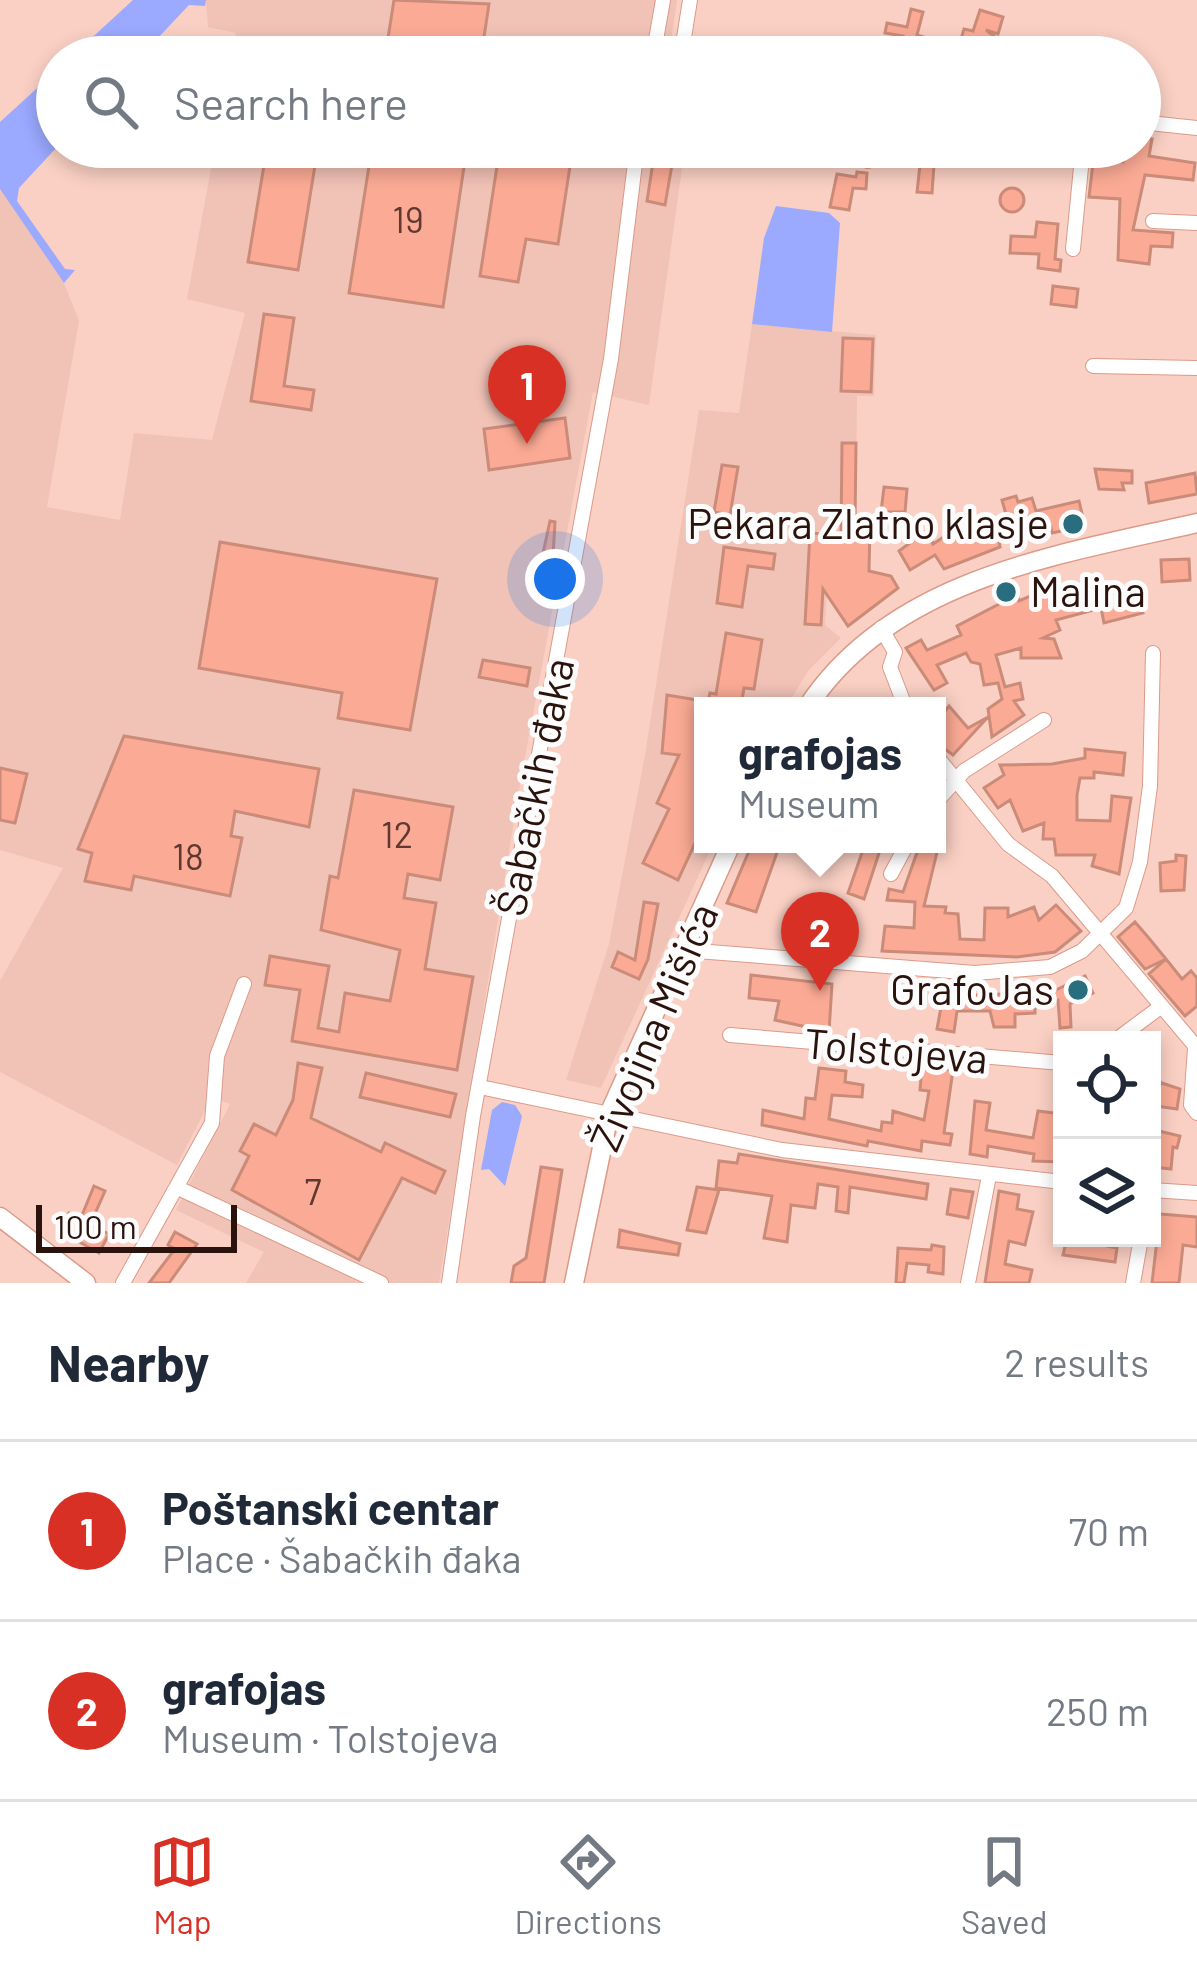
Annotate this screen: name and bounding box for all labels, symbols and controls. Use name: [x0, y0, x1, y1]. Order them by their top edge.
search box: [36, 36, 1161, 168]
icon: search: [78, 69, 144, 135]
text: Search here: [174, 75, 408, 129]
house number: 19: [392, 197, 424, 240]
pin: 1: [488, 345, 566, 444]
place label: Pekara Zlatno klasje: [687, 497, 1049, 548]
marker: Pekara Zlatno klasje: [1060, 511, 1086, 537]
your location: [525, 549, 585, 609]
place label: Malina: [1030, 565, 1146, 615]
marker: Malina: [993, 579, 1019, 605]
street label: Šabačkih đaka: [484, 654, 583, 920]
popup: [694, 697, 946, 853]
text: grafojas: [738, 725, 902, 779]
text: Museum: [738, 779, 879, 826]
house number: 12: [381, 812, 413, 855]
house number: 18: [172, 834, 204, 877]
pin: 2: [781, 892, 859, 991]
street label: Živojina Mišića: [577, 895, 728, 1158]
place label: GrafoJas: [890, 963, 1054, 1013]
marker: GrafoJas: [1065, 977, 1091, 1003]
street label: Tolstojeva: [802, 1016, 990, 1083]
map controls: [1053, 1031, 1161, 1247]
button: locate: [1053, 1031, 1161, 1139]
button: layers: [1053, 1139, 1161, 1247]
house number: 7: [304, 1169, 322, 1212]
scale bar: [36, 1199, 237, 1252]
text: 100 m: [54, 1206, 137, 1246]
text: Nearby: [48, 1331, 209, 1392]
text: 2 results: [1004, 1338, 1149, 1385]
text: Poštanski centar: [162, 1480, 499, 1534]
text: 1: [80, 1507, 94, 1554]
text: 70 m: [1068, 1507, 1149, 1554]
text: Place · Šabačkih đaka: [162, 1534, 522, 1581]
text: grafojas: [162, 1660, 326, 1714]
text: 2: [76, 1687, 98, 1734]
text: 250 m: [1046, 1687, 1149, 1734]
text: Museum · Tolstojeva: [162, 1714, 498, 1761]
tab: Map: [149, 1829, 215, 1941]
tab: Directions: [514, 1829, 662, 1941]
tab: Saved: [961, 1829, 1048, 1941]

